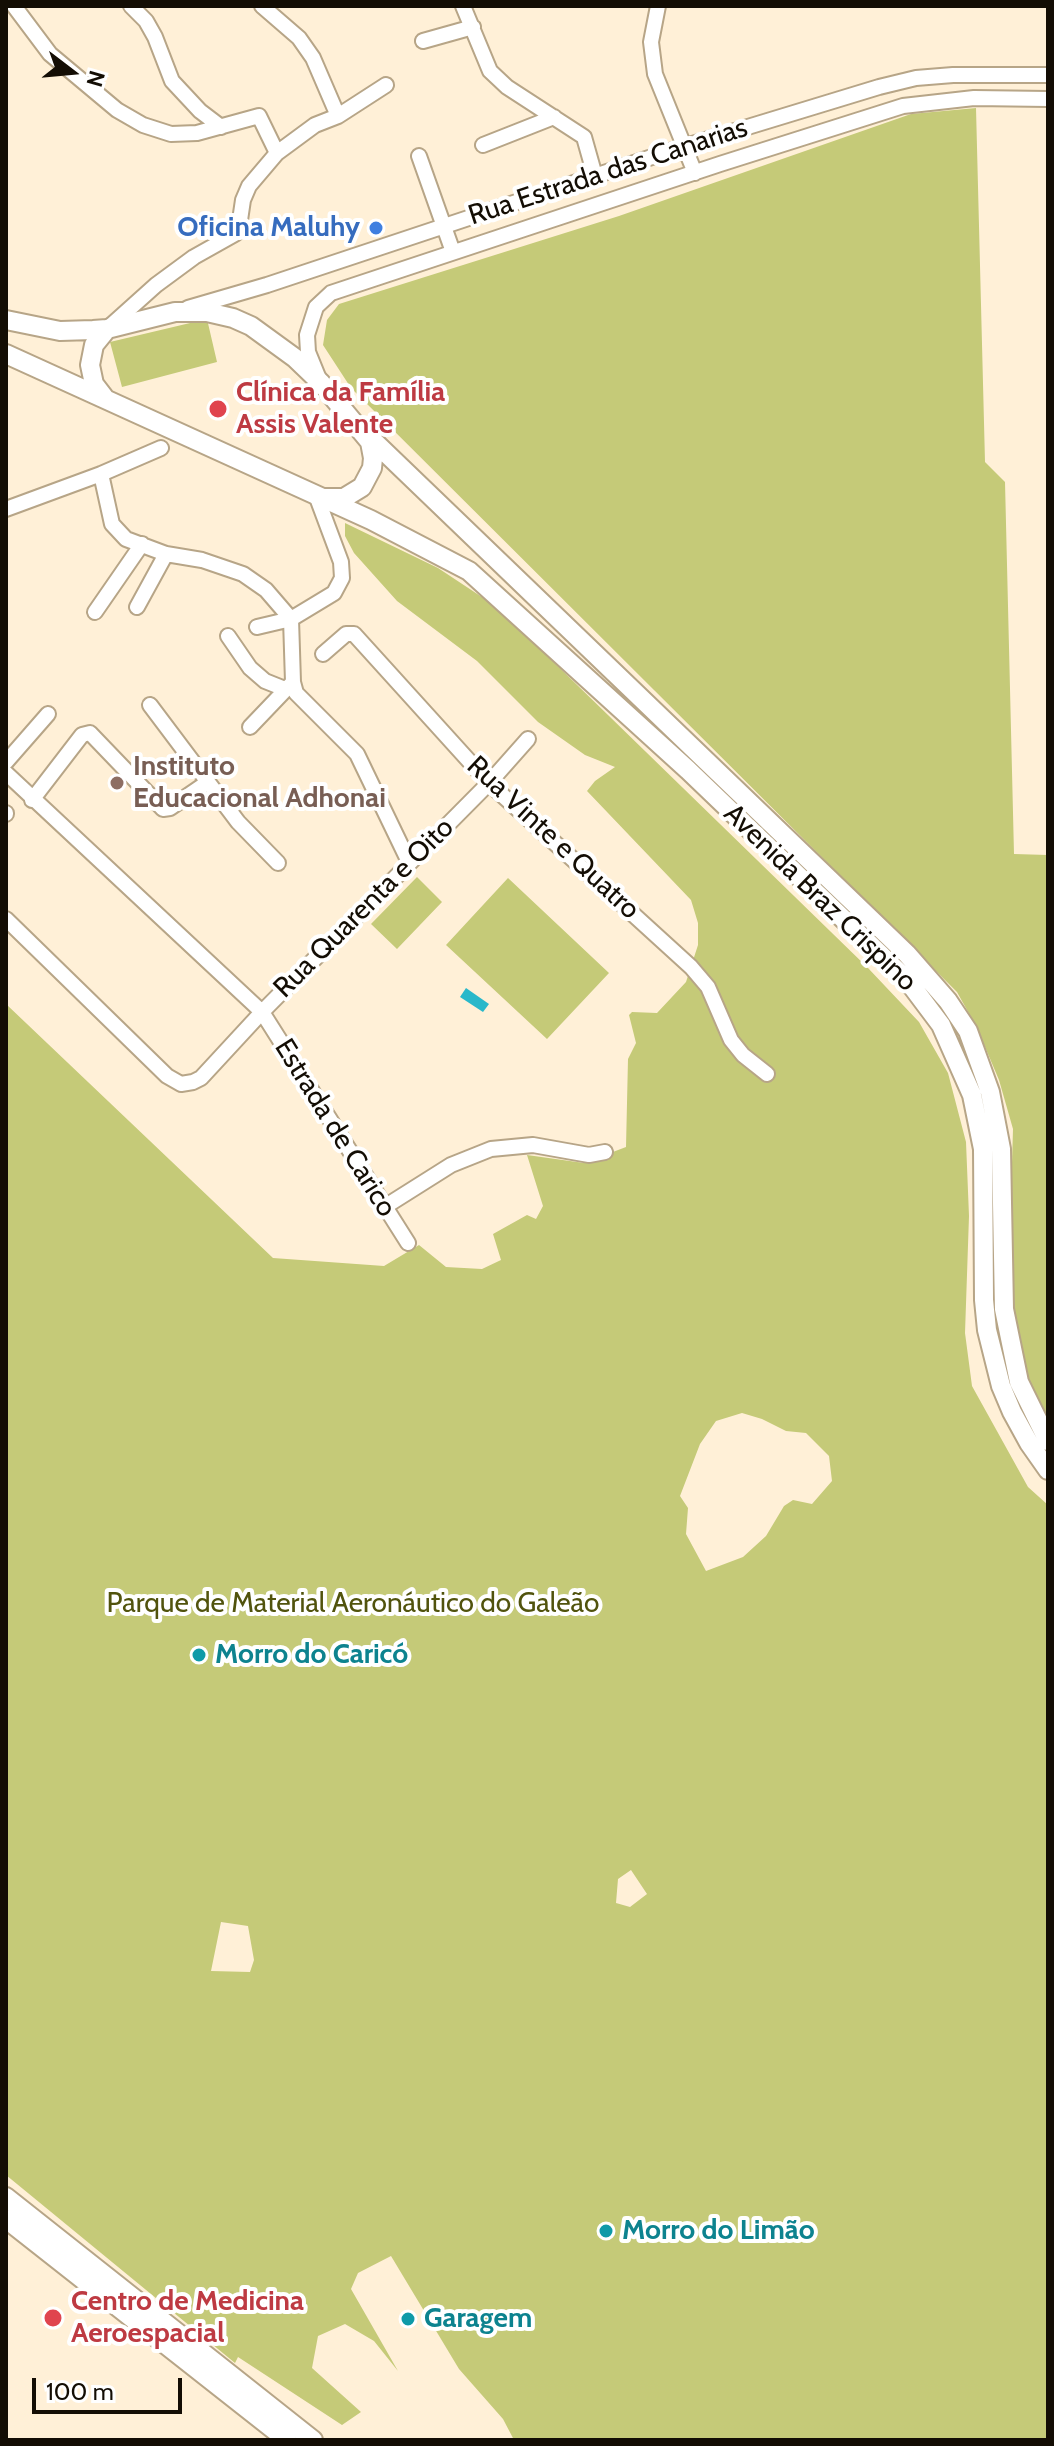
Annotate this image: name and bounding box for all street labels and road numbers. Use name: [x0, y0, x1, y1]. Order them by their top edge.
street label: Rua Estrada das Canarias: [464, 111, 752, 233]
street label: Rua Vinte e Quatro: [460, 749, 646, 927]
street label: Avenida Braz Crispino: [717, 797, 923, 999]
street label: Rua Quarenta e Oito: [267, 811, 461, 1005]
street label: Estrada de Carico: [267, 1033, 403, 1223]

